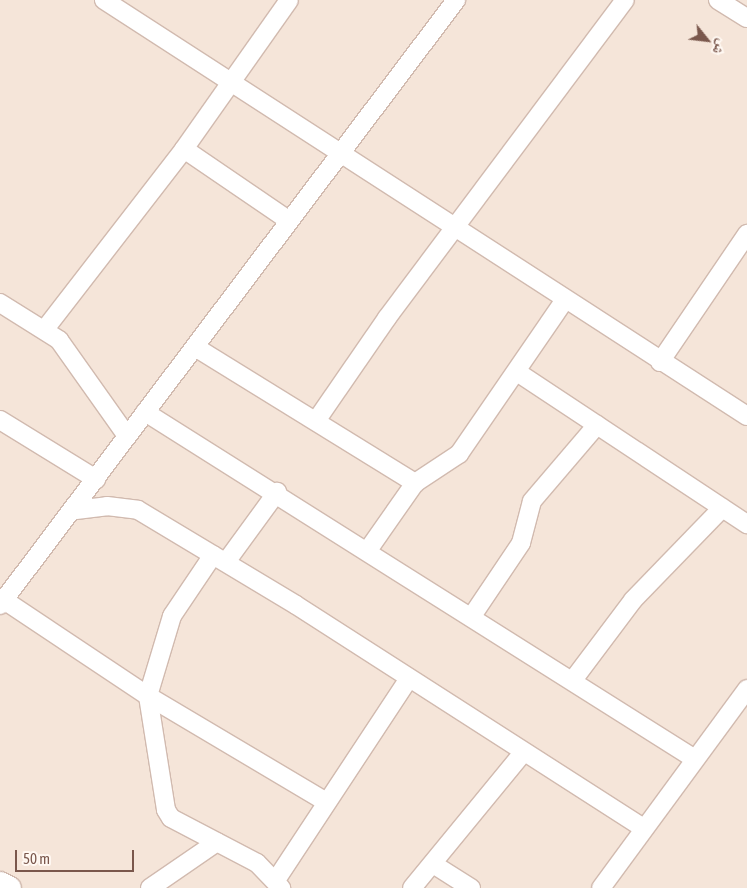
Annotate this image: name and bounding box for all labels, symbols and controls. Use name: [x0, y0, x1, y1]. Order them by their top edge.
north arrow: [682, 15, 732, 65]
text: ش: [710, 37, 731, 58]
scale bar: [18, 840, 136, 872]
text: 50 m: [23, 850, 50, 867]

